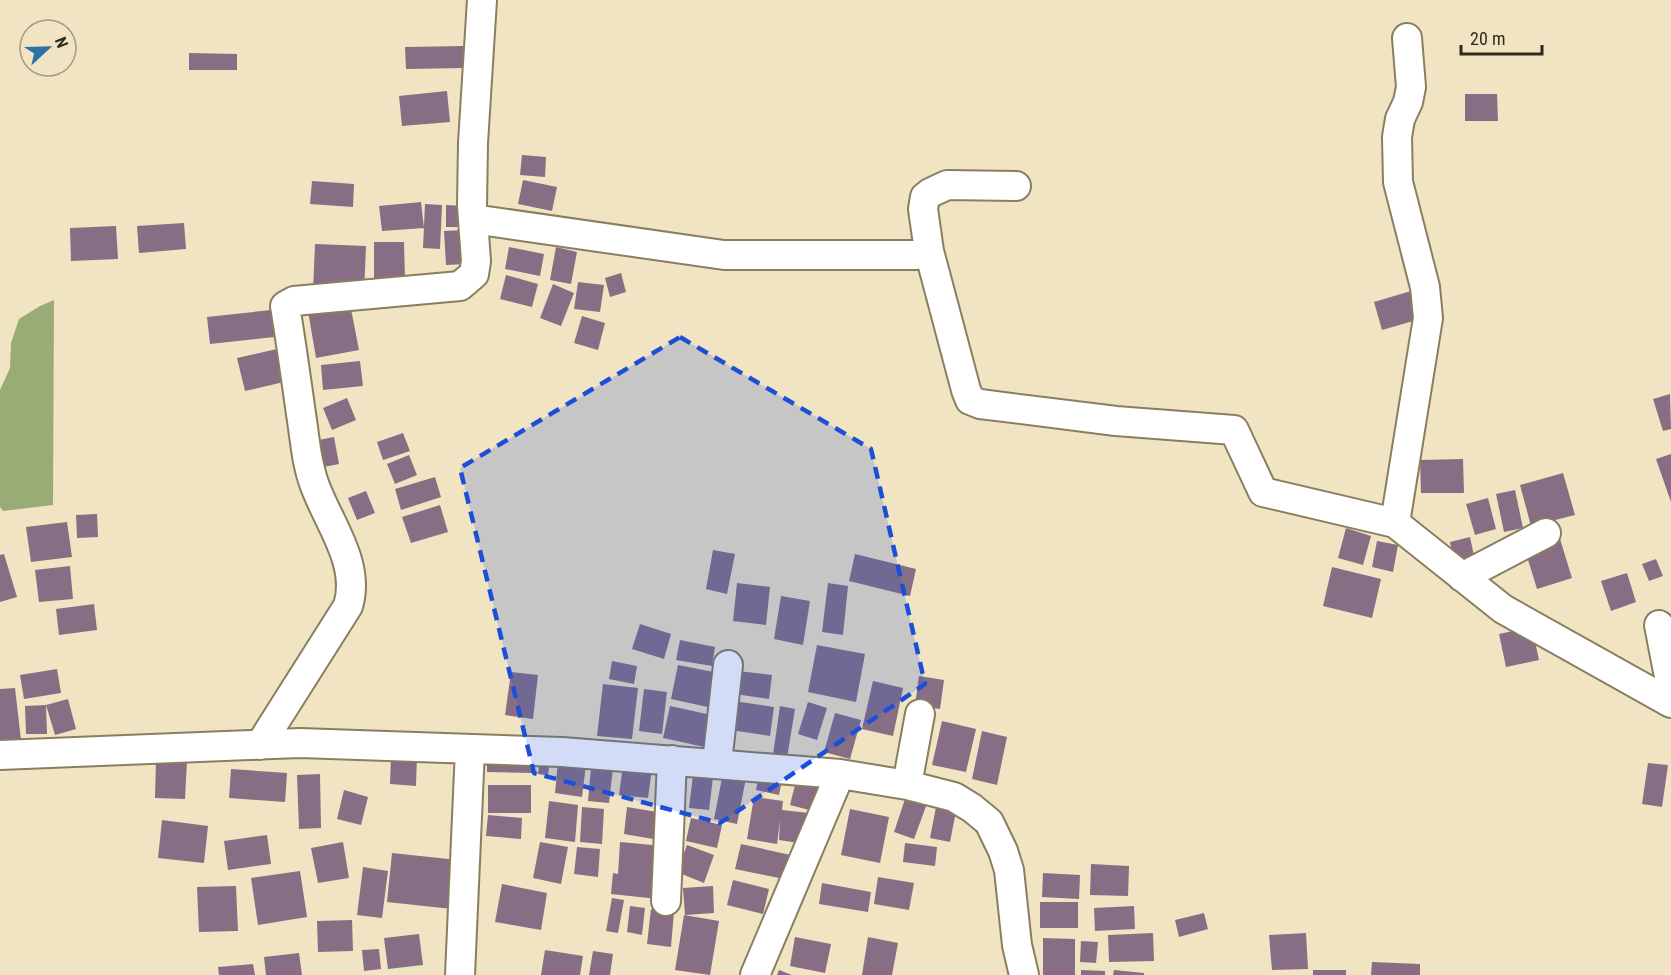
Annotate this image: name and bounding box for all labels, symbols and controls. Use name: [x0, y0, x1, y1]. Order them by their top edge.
north arrow: [18, 18, 78, 78]
scale bar: [1461, 18, 1542, 56]
text: 20 m: [1470, 28, 1505, 49]
text: N: [51, 34, 72, 51]

